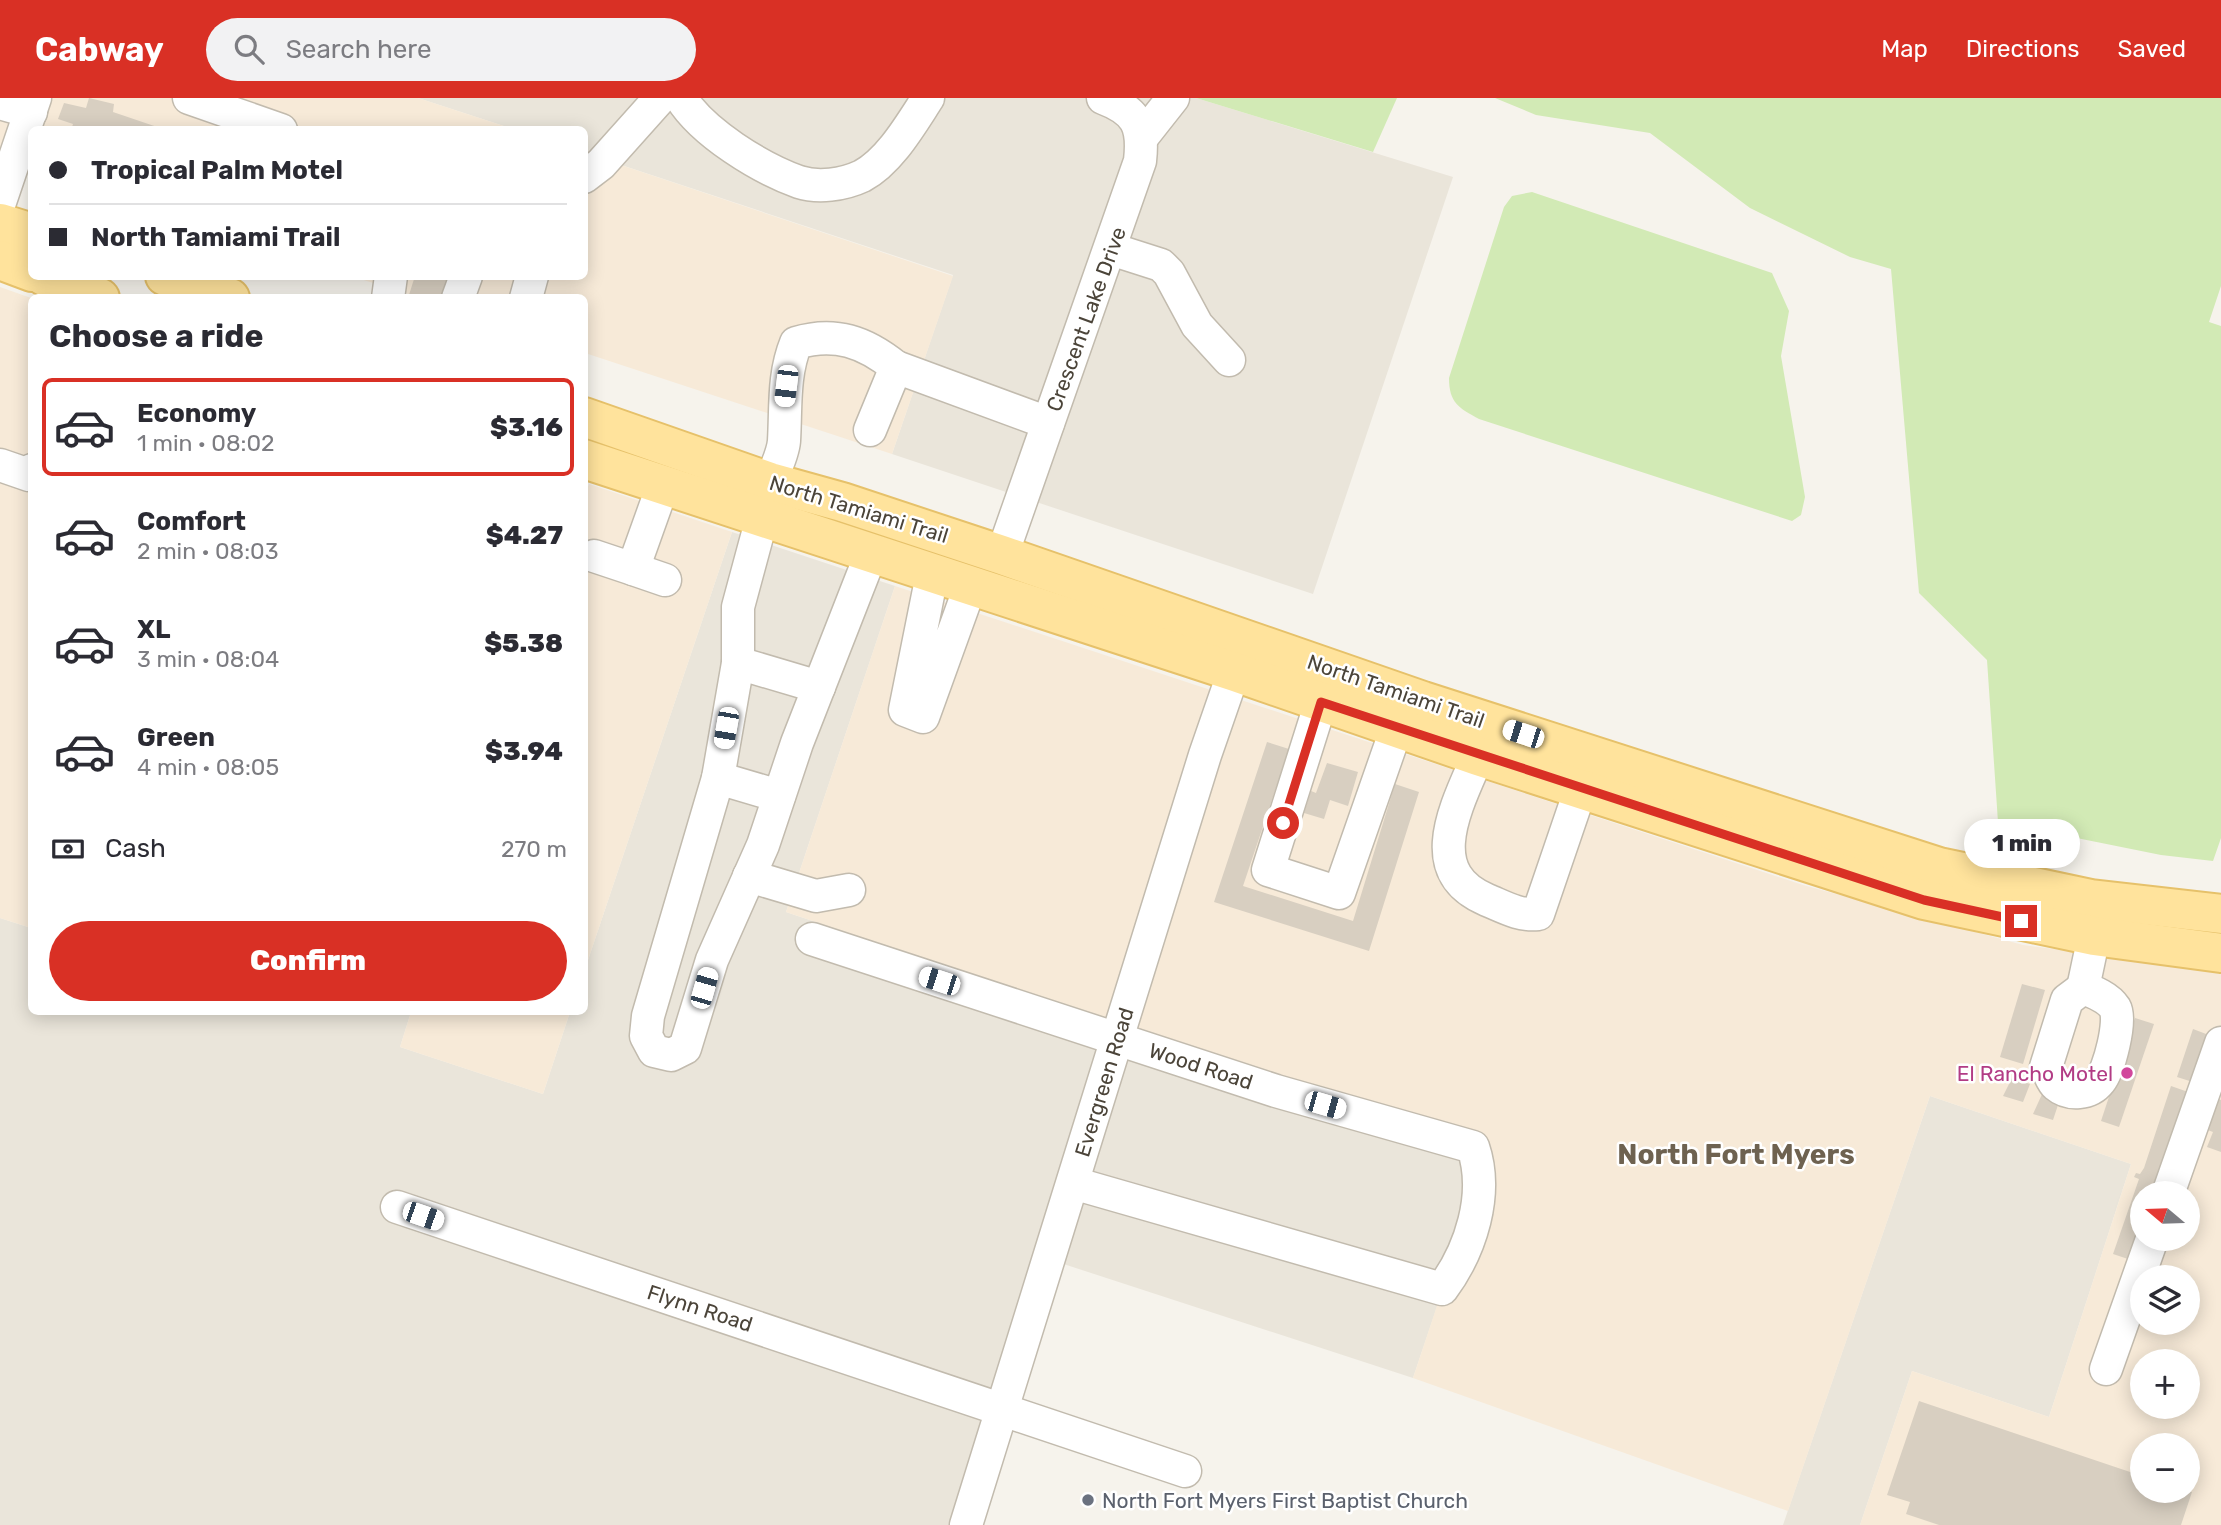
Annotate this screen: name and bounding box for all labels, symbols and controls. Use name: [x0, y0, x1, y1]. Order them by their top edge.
search box: [206, 18, 696, 81]
text: Cabway: [35, 30, 164, 69]
icon: search: [230, 30, 268, 68]
text: Search here: [286, 34, 432, 65]
text: Map: [1881, 35, 1928, 63]
text: Directions: [1966, 35, 2079, 63]
text: Saved: [2117, 35, 2186, 63]
text: Tropical Palm Motel: [91, 155, 343, 186]
text: North Tamiami Trail: [91, 222, 340, 253]
street label: Crescent Lake Drive: [1041, 223, 1131, 415]
text: Choose a ride: [49, 317, 263, 355]
car: [774, 364, 799, 408]
icon: car: [53, 396, 116, 459]
text: Economy: [137, 398, 256, 429]
text: $3.16: [490, 412, 563, 443]
text: 1 min · 08:02: [137, 429, 275, 457]
street label: North Tamiami Trail: [766, 470, 952, 548]
icon: car: [53, 504, 116, 567]
text: Comfort: [137, 506, 246, 537]
text: $4.27: [486, 520, 563, 551]
text: 2 min · 08:03: [137, 537, 279, 565]
icon: car: [53, 612, 116, 675]
text: XL: [137, 614, 170, 645]
text: $5.38: [484, 628, 563, 659]
text: 3 min · 08:04: [137, 645, 279, 673]
street label: North Tamiami Trail: [1304, 649, 1488, 733]
car: [713, 705, 740, 751]
car: [1500, 718, 1547, 750]
icon: car: [53, 720, 116, 783]
text: Green: [137, 722, 215, 753]
text: $3.94: [485, 736, 563, 767]
text: 4 min · 08:05: [137, 753, 279, 781]
route start: [1267, 807, 1299, 839]
callout: 1 min: [1963, 820, 2079, 868]
text: 1 min: [1992, 829, 2052, 857]
icon: cash: [49, 830, 87, 868]
text: Cash: [105, 833, 166, 864]
text: 270 m: [501, 835, 567, 863]
route end: [2005, 905, 2037, 937]
button: Confirm: [49, 921, 567, 1001]
car: [689, 965, 720, 1011]
car: [916, 965, 963, 997]
street label: Evergreen Road: [1069, 1004, 1139, 1160]
street label: Wood Road: [1146, 1037, 1256, 1095]
place label: El Rancho Motel: [1957, 1061, 2113, 1086]
marker: El Rancho Motel: [2119, 1065, 2135, 1081]
car: [1302, 1089, 1349, 1121]
district label: North Fort Myers: [1617, 1138, 1855, 1171]
north arrow: [2130, 1181, 2200, 1251]
map controls: [2130, 1181, 2200, 1503]
car: [400, 1199, 447, 1233]
button: layers: [2130, 1265, 2200, 1335]
street label: Flynn Road: [644, 1279, 756, 1337]
button: +: [2130, 1349, 2200, 1419]
button: −: [2130, 1433, 2200, 1503]
place label: North Fort Myers First Baptist Church: [1102, 1488, 1468, 1513]
marker: North Fort Myers First Baptist Church: [1080, 1492, 1096, 1508]

